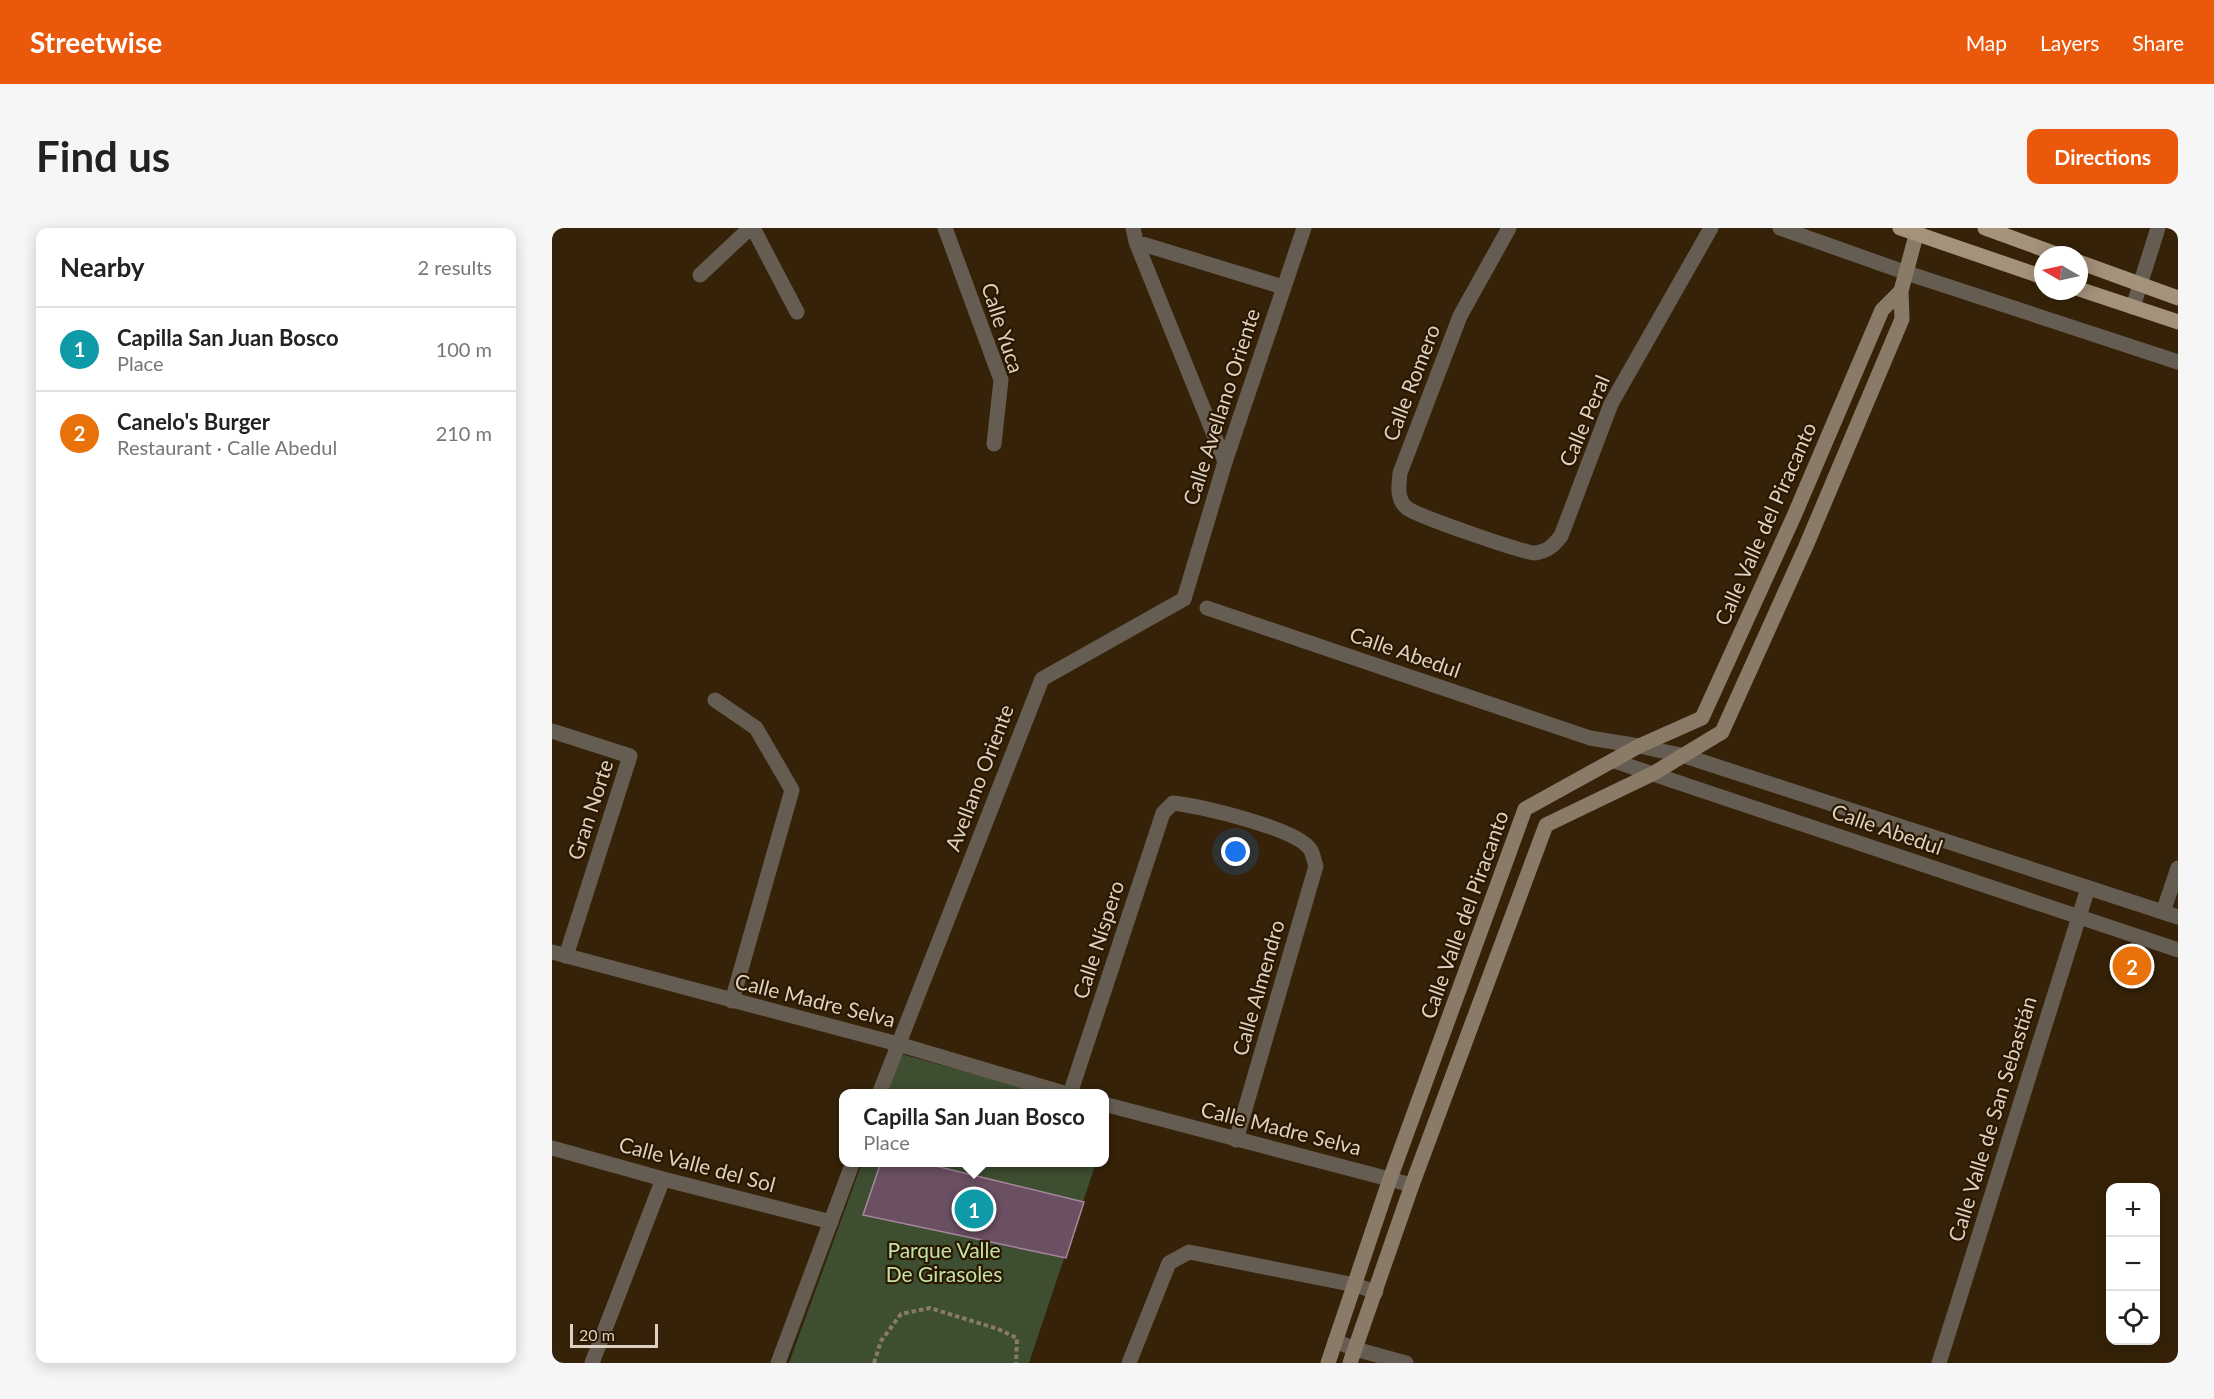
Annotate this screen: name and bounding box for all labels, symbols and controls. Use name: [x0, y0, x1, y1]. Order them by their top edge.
text: Streetwise: [30, 25, 162, 59]
text: Map: [1966, 30, 2007, 55]
text: Layers: [2040, 30, 2099, 55]
text: Share: [2132, 30, 2184, 55]
button: Directions: [2027, 129, 2178, 184]
text: Find us: [36, 131, 170, 181]
north arrow: [2034, 246, 2088, 300]
text: Nearby: [60, 251, 145, 283]
text: 2 results: [417, 255, 492, 279]
street label: Calle Yuca: [977, 279, 1030, 376]
street label: Calle Avellano Oriente: [1177, 305, 1264, 508]
street label: Calle Romero: [1377, 321, 1444, 444]
text: Capilla San Juan Bosco: [117, 324, 339, 351]
text: 1: [74, 337, 85, 361]
text: 100 m: [436, 337, 492, 361]
text: Place: [117, 351, 164, 375]
street label: Calle Peral: [1553, 371, 1614, 470]
text: Canelo's Burger: [117, 408, 270, 435]
street label: Calle Valle del Piracanto: [1709, 418, 1821, 629]
text: 2: [74, 421, 85, 445]
text: 210 m: [436, 421, 492, 445]
text: Restaurant · Calle Abedul: [117, 435, 337, 459]
street label: Calle Abedul: [1347, 621, 1464, 682]
street label: Avellano Oriente: [939, 701, 1018, 854]
street label: Gran Norte: [562, 756, 618, 863]
street label: Calle Abedul: [1829, 798, 1946, 859]
street label: Calle Valle del Piracanto: [1414, 807, 1513, 1022]
your location: [1221, 837, 1250, 866]
street label: Calle Níspero: [1067, 877, 1128, 1002]
street label: Calle Almendro: [1226, 917, 1289, 1058]
pin: 2: [2112, 944, 2152, 988]
street label: Calle Madre Selva: [733, 968, 898, 1032]
street label: Calle Valle de San Sebastián: [1942, 993, 2041, 1244]
popup: [839, 1089, 1109, 1167]
street label: Calle Madre Selva: [1199, 1096, 1364, 1160]
text: Capilla San Juan Bosco: [863, 1103, 1085, 1130]
text: Place: [863, 1130, 910, 1154]
street label: Calle Valle del Sol: [616, 1131, 778, 1196]
map controls: [2106, 1183, 2160, 1345]
button: +: [2106, 1183, 2160, 1237]
pin: 1: [954, 1186, 994, 1232]
park label: Parque Valle De Girasoles: [886, 1237, 1002, 1286]
button: −: [2106, 1237, 2160, 1291]
button: locate: [2106, 1291, 2160, 1345]
scale bar: [570, 1321, 658, 1348]
text: 20 m: [579, 1325, 615, 1344]

